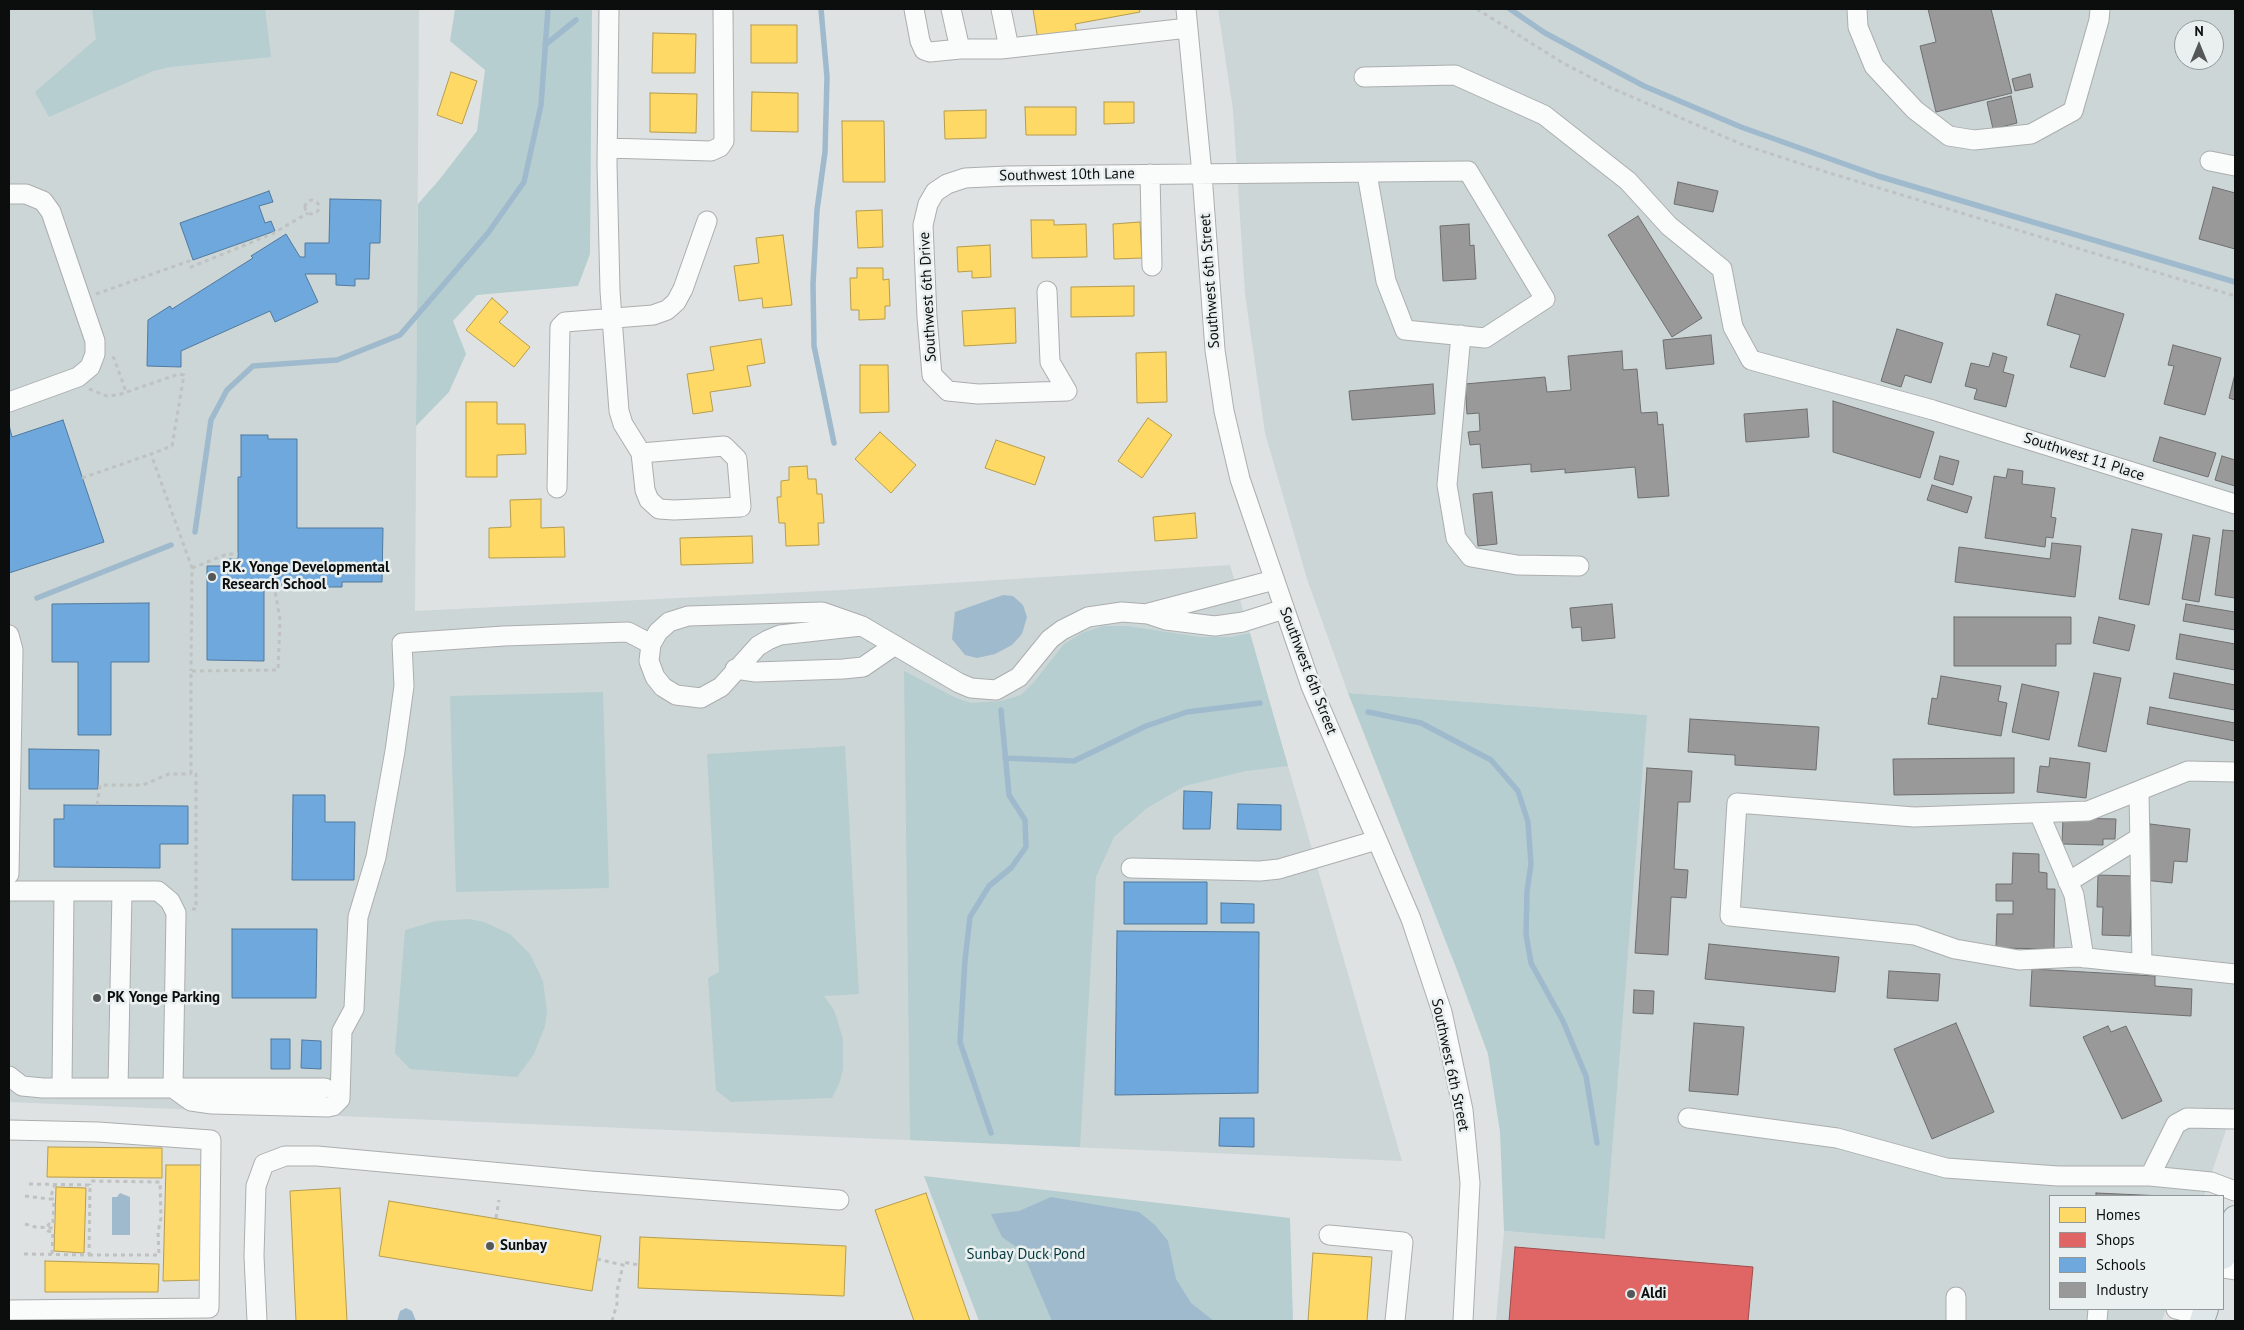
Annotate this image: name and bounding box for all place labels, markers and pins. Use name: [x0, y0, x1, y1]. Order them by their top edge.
place label: P.K. Yonge Developmental Research School: [222, 559, 389, 594]
marker: P.K. Yonge Developmental Research School: [206, 571, 218, 583]
place label: PK Yonge Parking: [107, 989, 220, 1007]
marker: PK Yonge Parking: [91, 992, 103, 1004]
place label: Sunbay: [500, 1237, 547, 1255]
marker: Sunbay: [484, 1240, 496, 1252]
place label: Aldi: [1641, 1285, 1667, 1303]
marker: Aldi: [1625, 1288, 1637, 1300]

